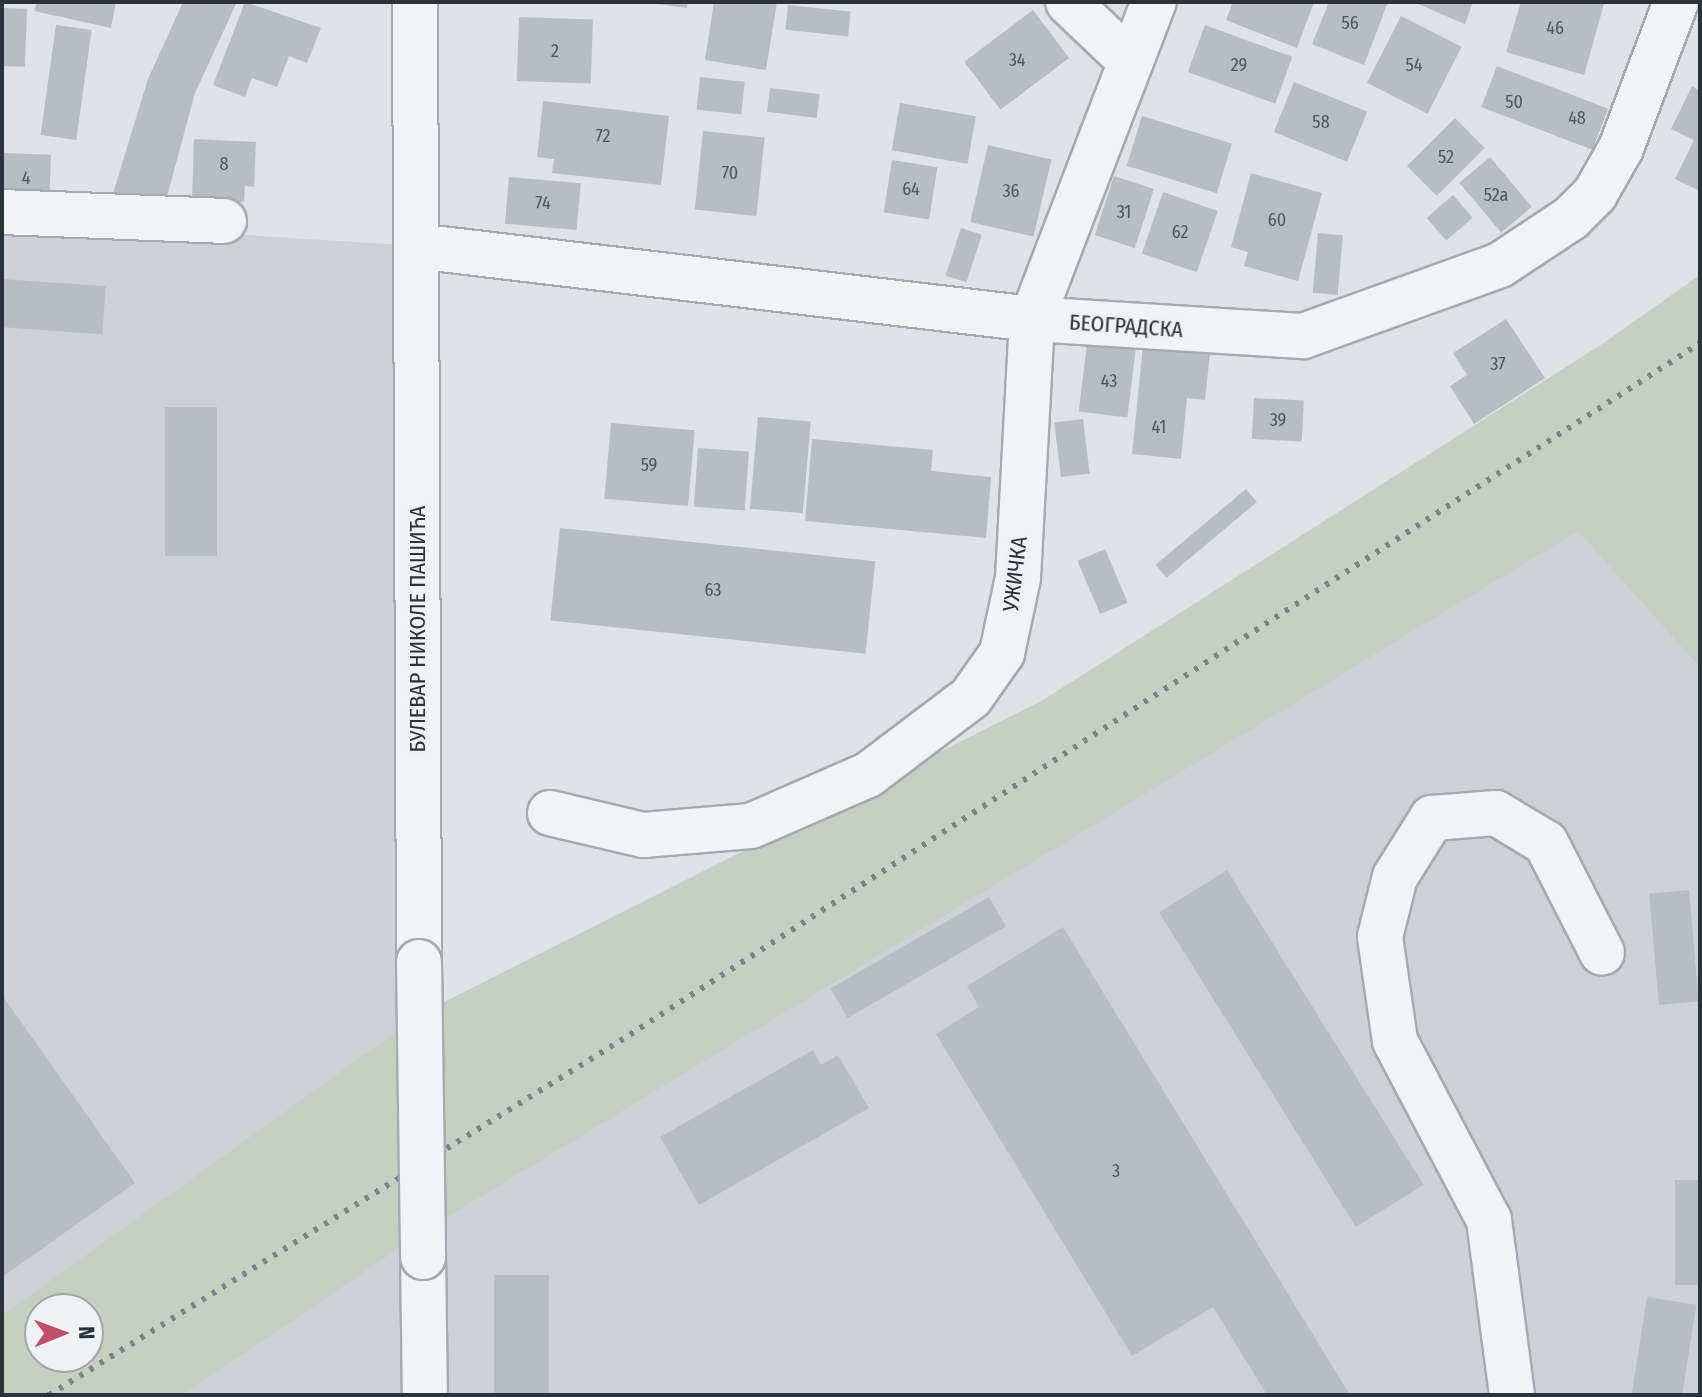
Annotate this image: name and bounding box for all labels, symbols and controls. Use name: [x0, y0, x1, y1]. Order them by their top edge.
house number: 56: [1341, 12, 1359, 34]
house number: 46: [1546, 17, 1564, 39]
house number: 2: [551, 40, 559, 62]
house number: 34: [1009, 49, 1025, 71]
house number: 29: [1231, 54, 1247, 76]
house number: 54: [1406, 54, 1422, 76]
house number: 50: [1505, 91, 1523, 113]
house number: 48: [1568, 107, 1586, 129]
house number: 58: [1312, 111, 1330, 133]
house number: 72: [595, 125, 611, 147]
house number: 52: [1438, 146, 1454, 168]
house number: 8: [220, 153, 228, 175]
house number: 70: [722, 162, 738, 184]
house number: 4: [22, 167, 30, 189]
house number: 64: [902, 178, 920, 200]
house number: 36: [1002, 180, 1020, 202]
house number: 52a: [1484, 184, 1508, 206]
house number: 74: [535, 192, 551, 214]
house number: 31: [1117, 201, 1131, 223]
house number: 60: [1268, 209, 1286, 231]
house number: 62: [1172, 221, 1188, 243]
street label: БЕОГРАДСКА: [1068, 309, 1184, 343]
house number: 37: [1490, 353, 1506, 375]
house number: 43: [1101, 370, 1117, 392]
house number: 39: [1270, 409, 1286, 431]
house number: 41: [1152, 416, 1166, 438]
house number: 59: [641, 454, 657, 476]
street label: БУЛЕВАР НИКОЛЕ ПАШИЋА: [405, 506, 431, 752]
street label: УЖИЧКА: [997, 535, 1033, 613]
house number: 63: [705, 579, 721, 601]
house number: 3: [1112, 1160, 1120, 1182]
north arrow: [24, 1293, 104, 1373]
text: N: [73, 1326, 100, 1339]

